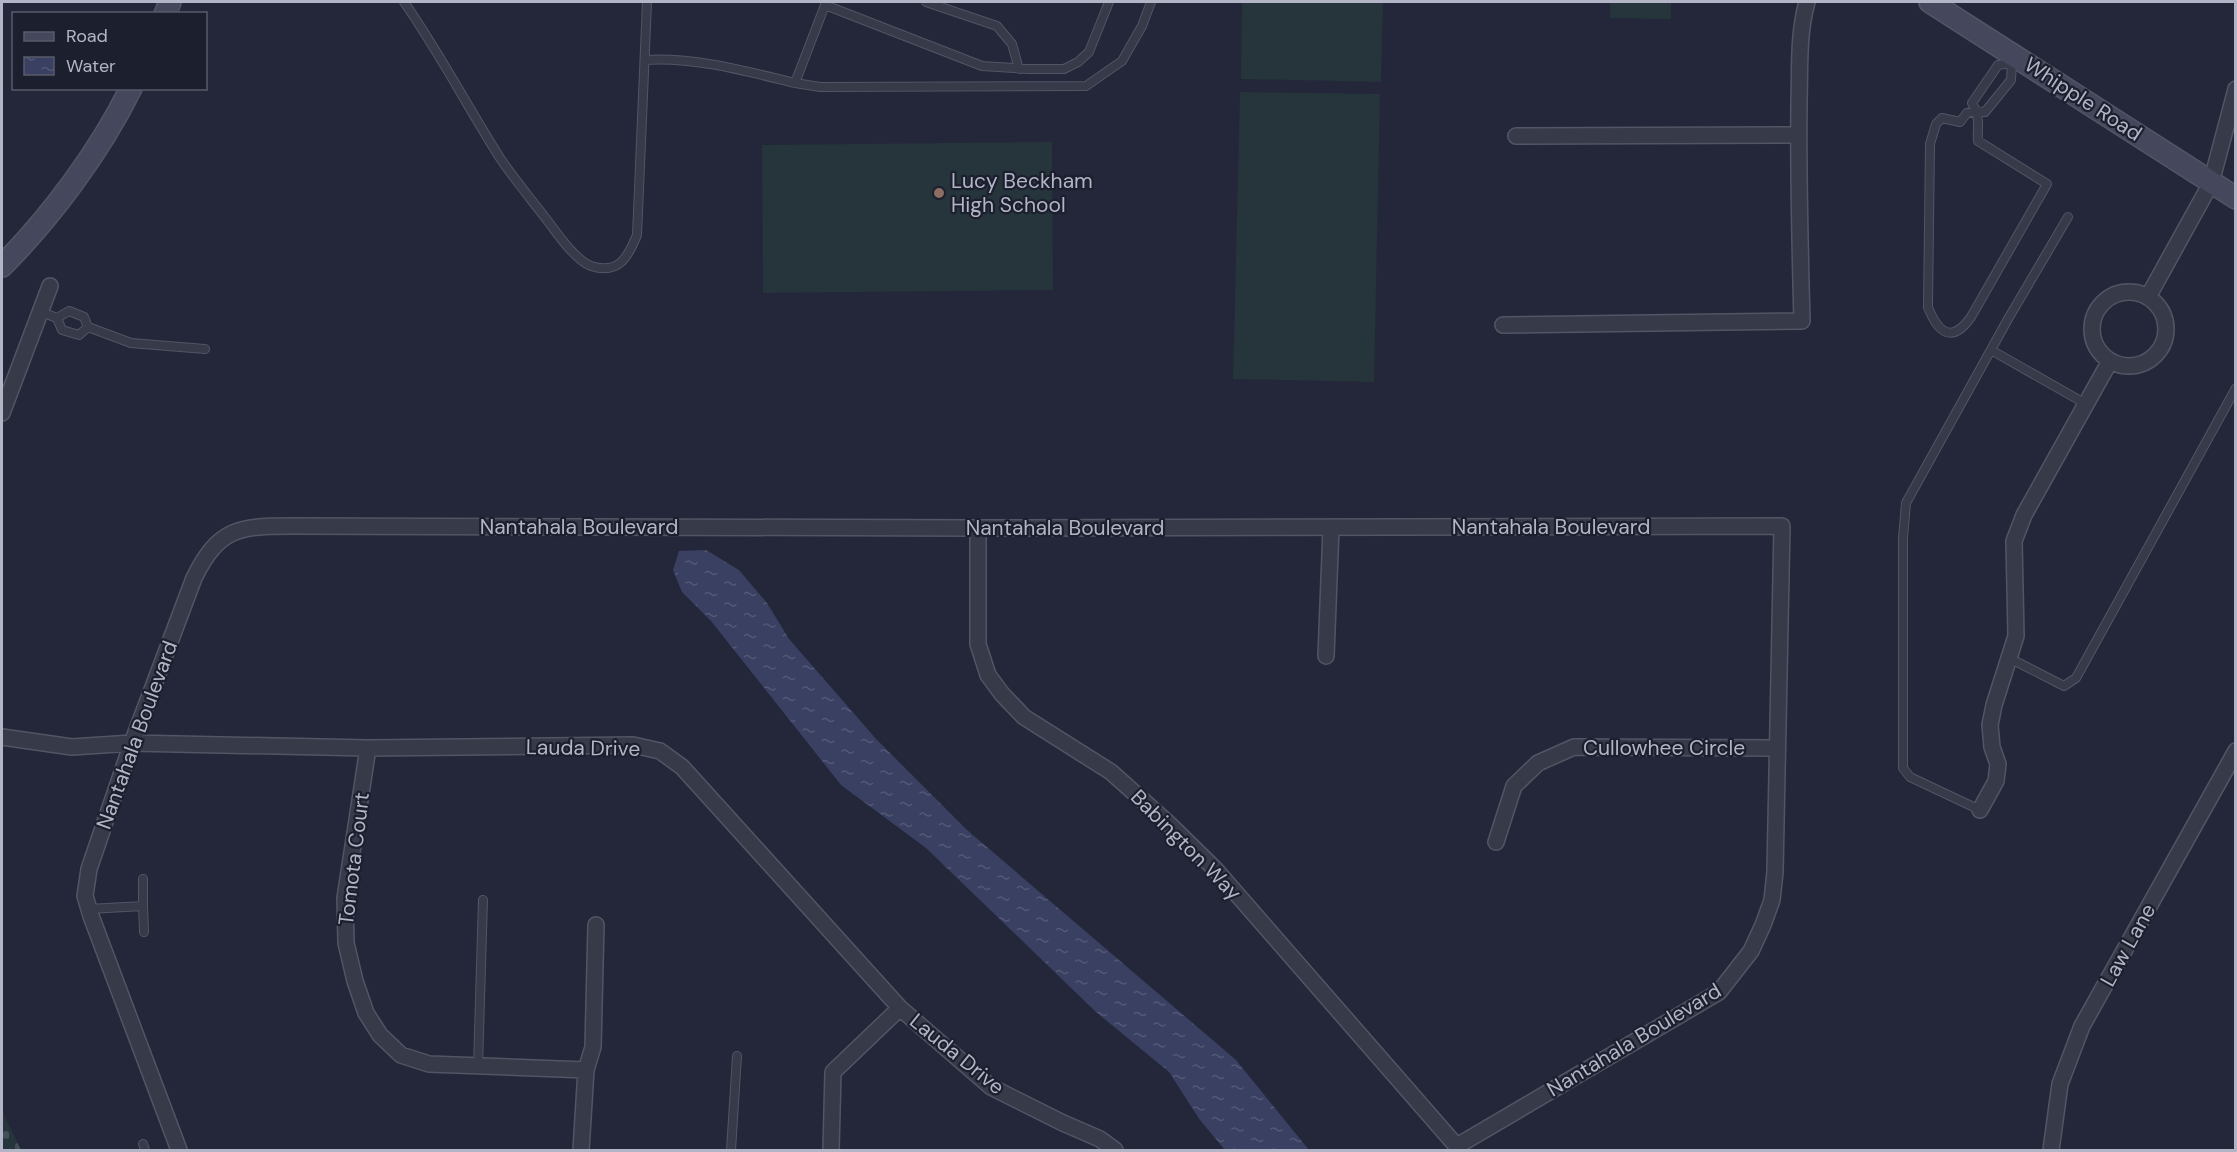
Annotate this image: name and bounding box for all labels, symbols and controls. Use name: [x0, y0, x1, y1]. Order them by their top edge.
legend: [12, 12, 207, 90]
text: Road: [66, 24, 108, 48]
street label: Whipple Road: [2019, 51, 2147, 147]
text: Water: [66, 54, 116, 78]
place label: Lucy Beckham High School: [951, 167, 1093, 219]
marker: Lucy Beckham High School: [932, 186, 946, 200]
street label: Nantahala Boulevard: [480, 513, 678, 541]
street label: Nantahala Boulevard: [1452, 513, 1650, 541]
street label: Nantahala Boulevard: [966, 514, 1164, 542]
street label: Nantahala Boulevard: [90, 637, 184, 833]
street label: Lauda Drive: [526, 733, 641, 763]
street label: Cullowhee Circle: [1583, 734, 1745, 762]
street label: Babington Way: [1124, 783, 1248, 907]
street label: Tomota Court: [332, 791, 376, 927]
street label: Law Lane: [2094, 899, 2162, 991]
street label: Nantahala Boulevard: [1542, 977, 1726, 1103]
street label: Lauda Drive: [904, 1007, 1010, 1101]

